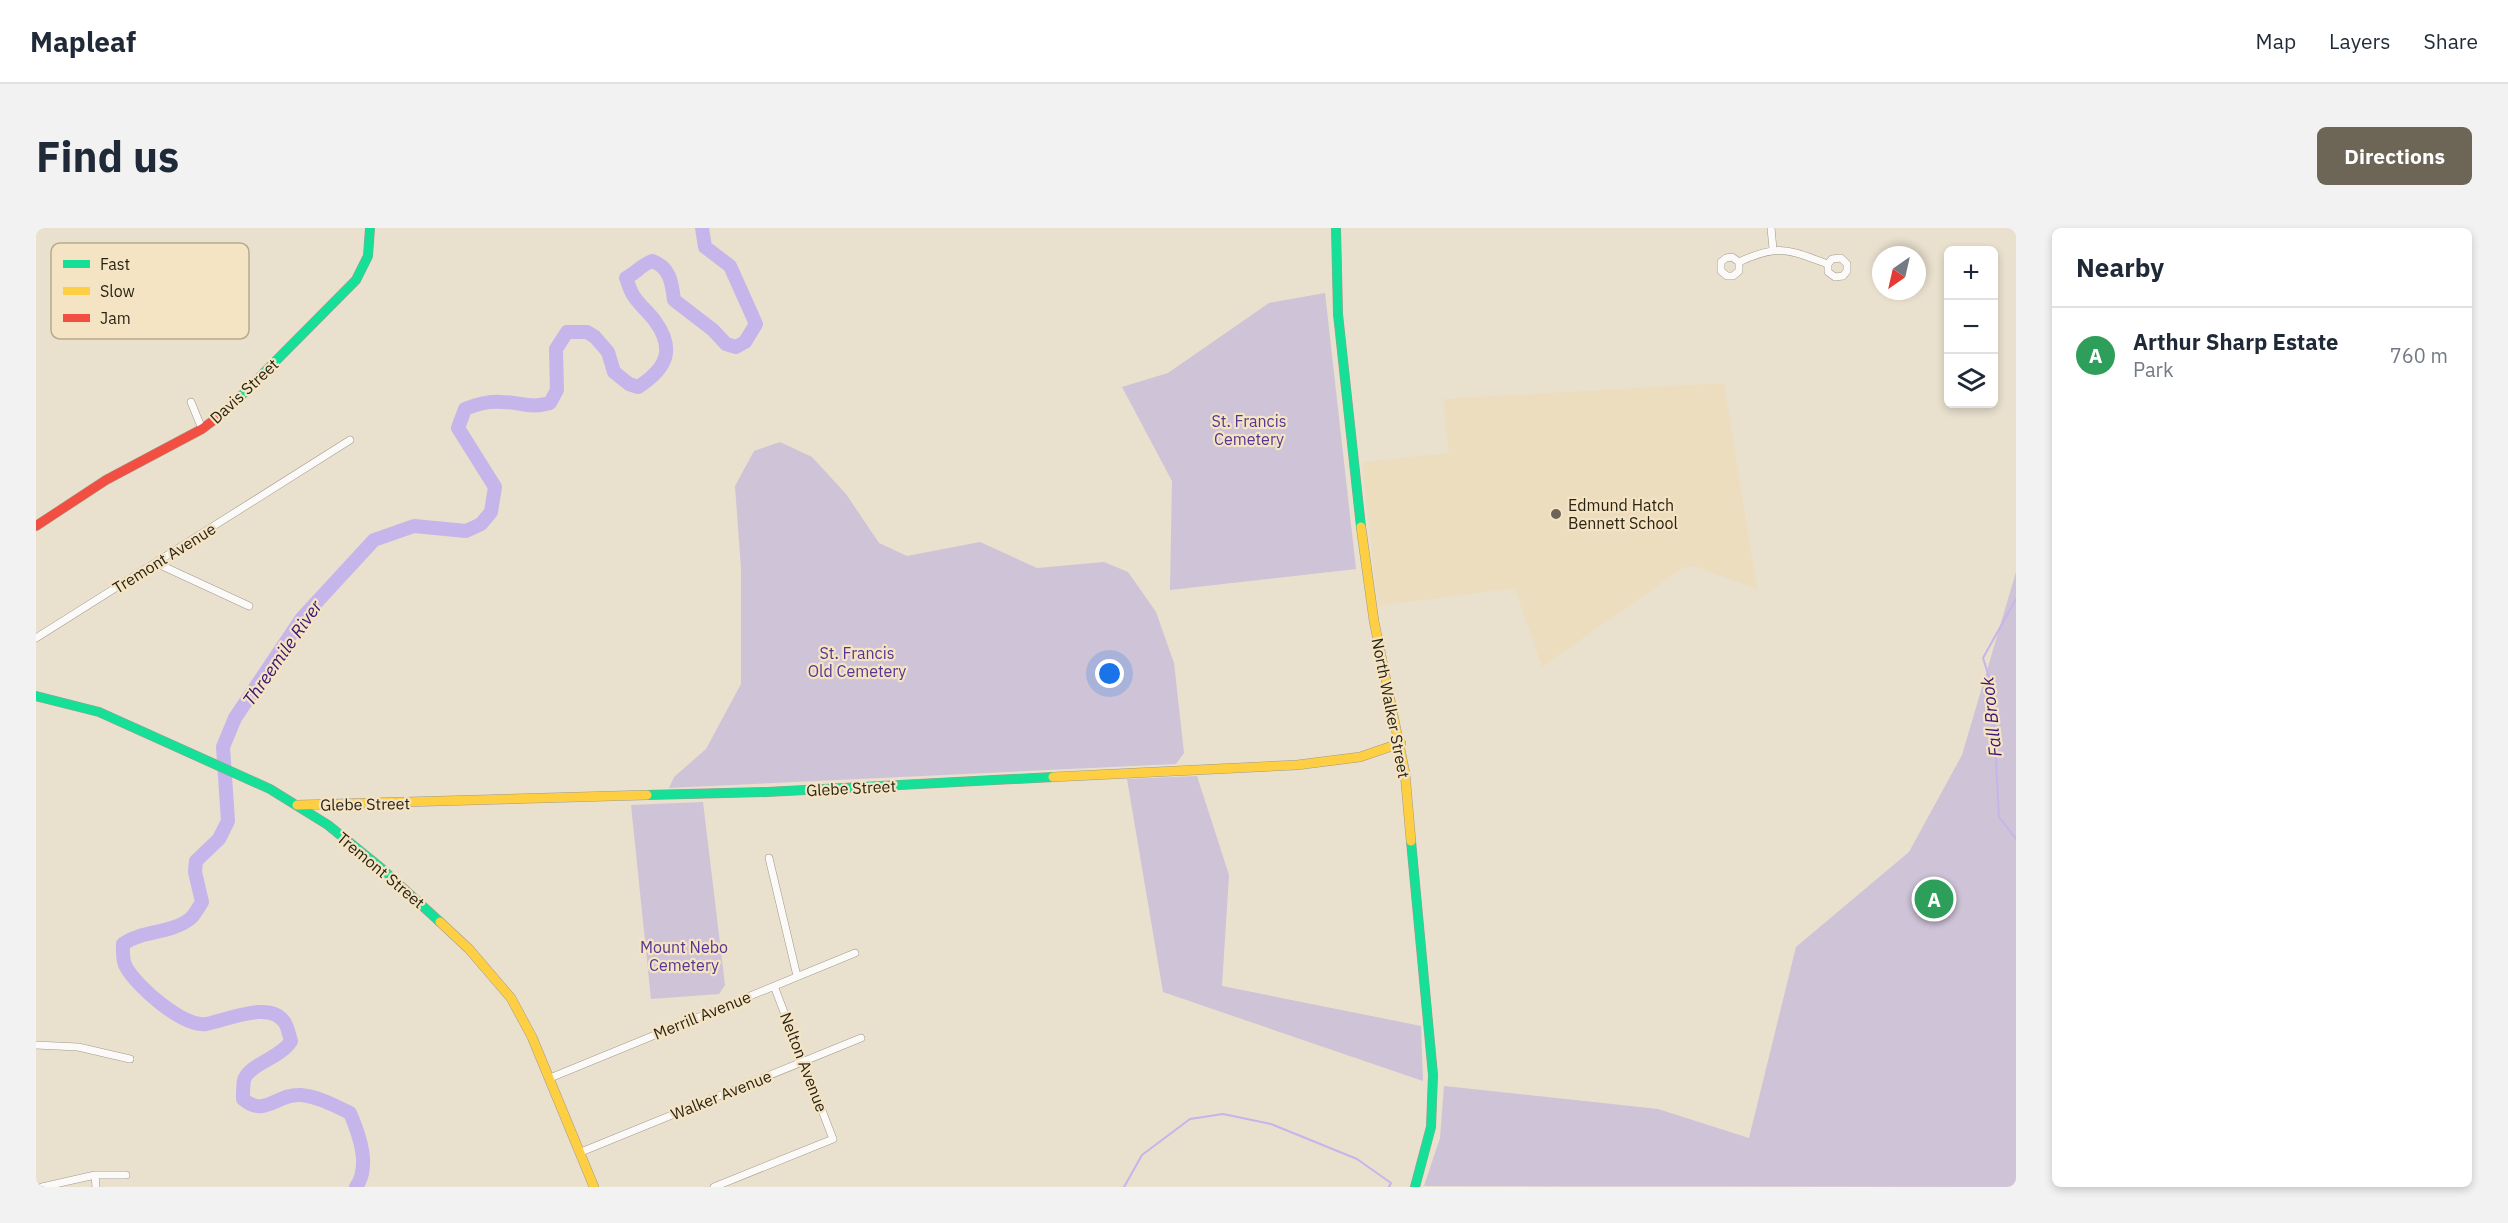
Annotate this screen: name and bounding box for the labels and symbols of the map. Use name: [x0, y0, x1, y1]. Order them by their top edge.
legend: [51, 243, 249, 339]
north arrow: [1872, 246, 1926, 300]
text: Fast: [100, 254, 130, 274]
text: Slow: [100, 281, 135, 301]
text: Jam: [100, 308, 131, 328]
street label: Davis Street: [206, 354, 282, 428]
park label: St. Francis Cemetery: [1212, 411, 1286, 449]
place label: Edmund Hatch Bennett School: [1568, 495, 1678, 533]
marker: Edmund Hatch Bennett School: [1549, 507, 1563, 521]
street label: Tremont Avenue: [109, 518, 219, 598]
water label: Threemile River: [237, 595, 327, 710]
street label: North Walker Street: [1368, 636, 1414, 780]
park label: St. Francis Old Cemetery: [808, 643, 906, 681]
your location: [1095, 659, 1124, 688]
water label: Fall Brook: [1975, 675, 2007, 758]
street label: Glebe Street: [806, 776, 896, 800]
street label: Glebe Street: [320, 793, 410, 815]
street label: Tremont Street: [333, 828, 429, 912]
pin: A: [1914, 876, 1954, 922]
park label: Mount Nebo Cemetery: [640, 937, 728, 975]
street label: Merrill Avenue: [650, 986, 754, 1044]
street label: Nelton Avenue: [776, 1009, 832, 1115]
street label: Walker Avenue: [668, 1066, 775, 1124]

